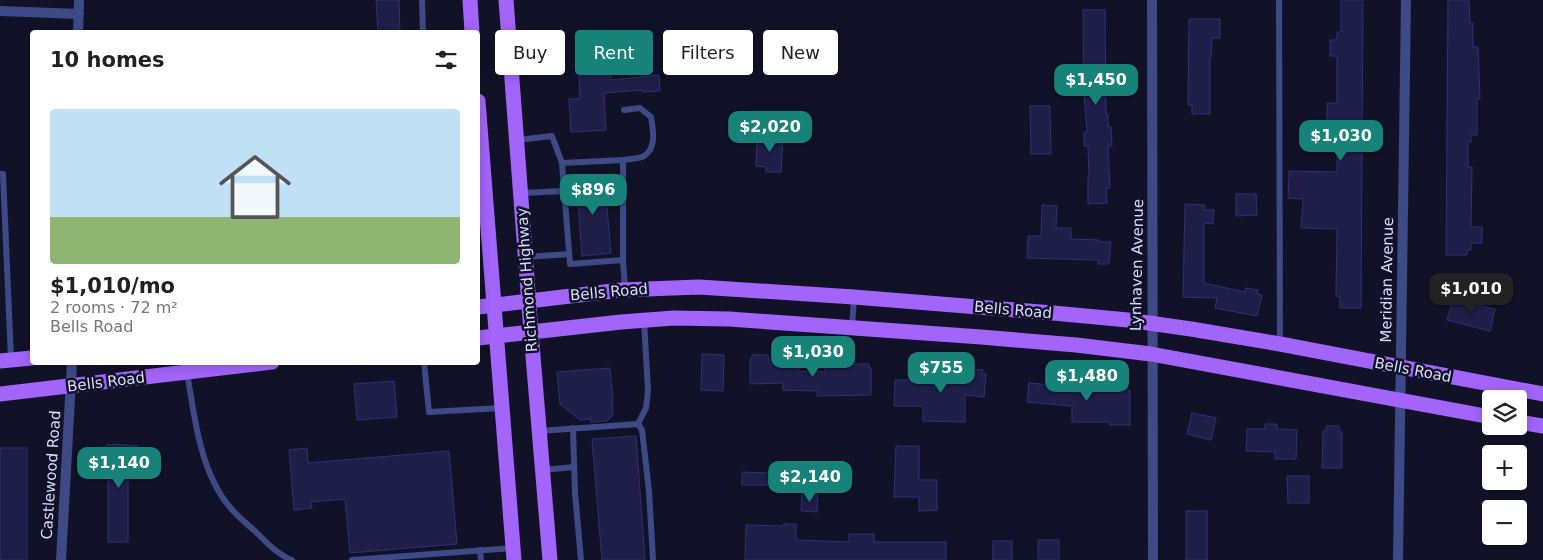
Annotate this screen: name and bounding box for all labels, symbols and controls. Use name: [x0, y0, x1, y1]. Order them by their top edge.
chip: Buy: [495, 30, 565, 75]
chip: Rent: [575, 30, 653, 75]
chip: Filters: [663, 30, 753, 75]
chip: New: [763, 30, 838, 75]
icon: filters: [432, 46, 460, 74]
text: 10 homes: [50, 48, 165, 72]
pin: $1,450: [1055, 64, 1137, 106]
text: $1,450: [1065, 70, 1127, 89]
pin: $2,020: [729, 110, 811, 153]
text: $2,020: [739, 117, 801, 136]
pin: $1,030: [1300, 120, 1382, 162]
text: $1,030: [1310, 126, 1372, 145]
icon: home: [210, 142, 300, 232]
pin: $896: [563, 174, 623, 216]
text: $896: [571, 180, 615, 199]
street label: Lynhaven Avenue: [1127, 199, 1147, 331]
street label: Richmond Highway: [513, 207, 541, 353]
street label: Meridian Avenue: [1377, 217, 1397, 343]
pin: $1,010: [1430, 272, 1512, 315]
text: $1,010/mo: [50, 274, 175, 298]
text: $1,010: [1440, 279, 1502, 298]
street label: Bells Road: [569, 280, 649, 304]
text: 2 rooms · 72 m²: [50, 298, 178, 317]
street label: Bells Road: [973, 298, 1053, 322]
text: Bells Road: [50, 317, 133, 336]
pin: $1,030: [772, 336, 854, 378]
text: $1,030: [782, 342, 844, 361]
pin: $755: [911, 352, 971, 394]
street label: Bells Road: [1373, 354, 1453, 386]
text: $755: [919, 358, 963, 377]
pin: $1,480: [1046, 360, 1128, 402]
text: $1,480: [1056, 366, 1118, 385]
street label: Bells Road: [66, 368, 146, 396]
map controls: [1482, 390, 1527, 545]
button: layers: [1482, 390, 1527, 435]
street label: Castlewood Road: [38, 410, 64, 540]
button: +: [1482, 445, 1527, 490]
pin: $1,140: [78, 446, 160, 489]
text: $1,140: [88, 453, 150, 472]
pin: $2,140: [769, 460, 851, 503]
text: $2,140: [779, 467, 841, 486]
button: −: [1482, 500, 1527, 545]

